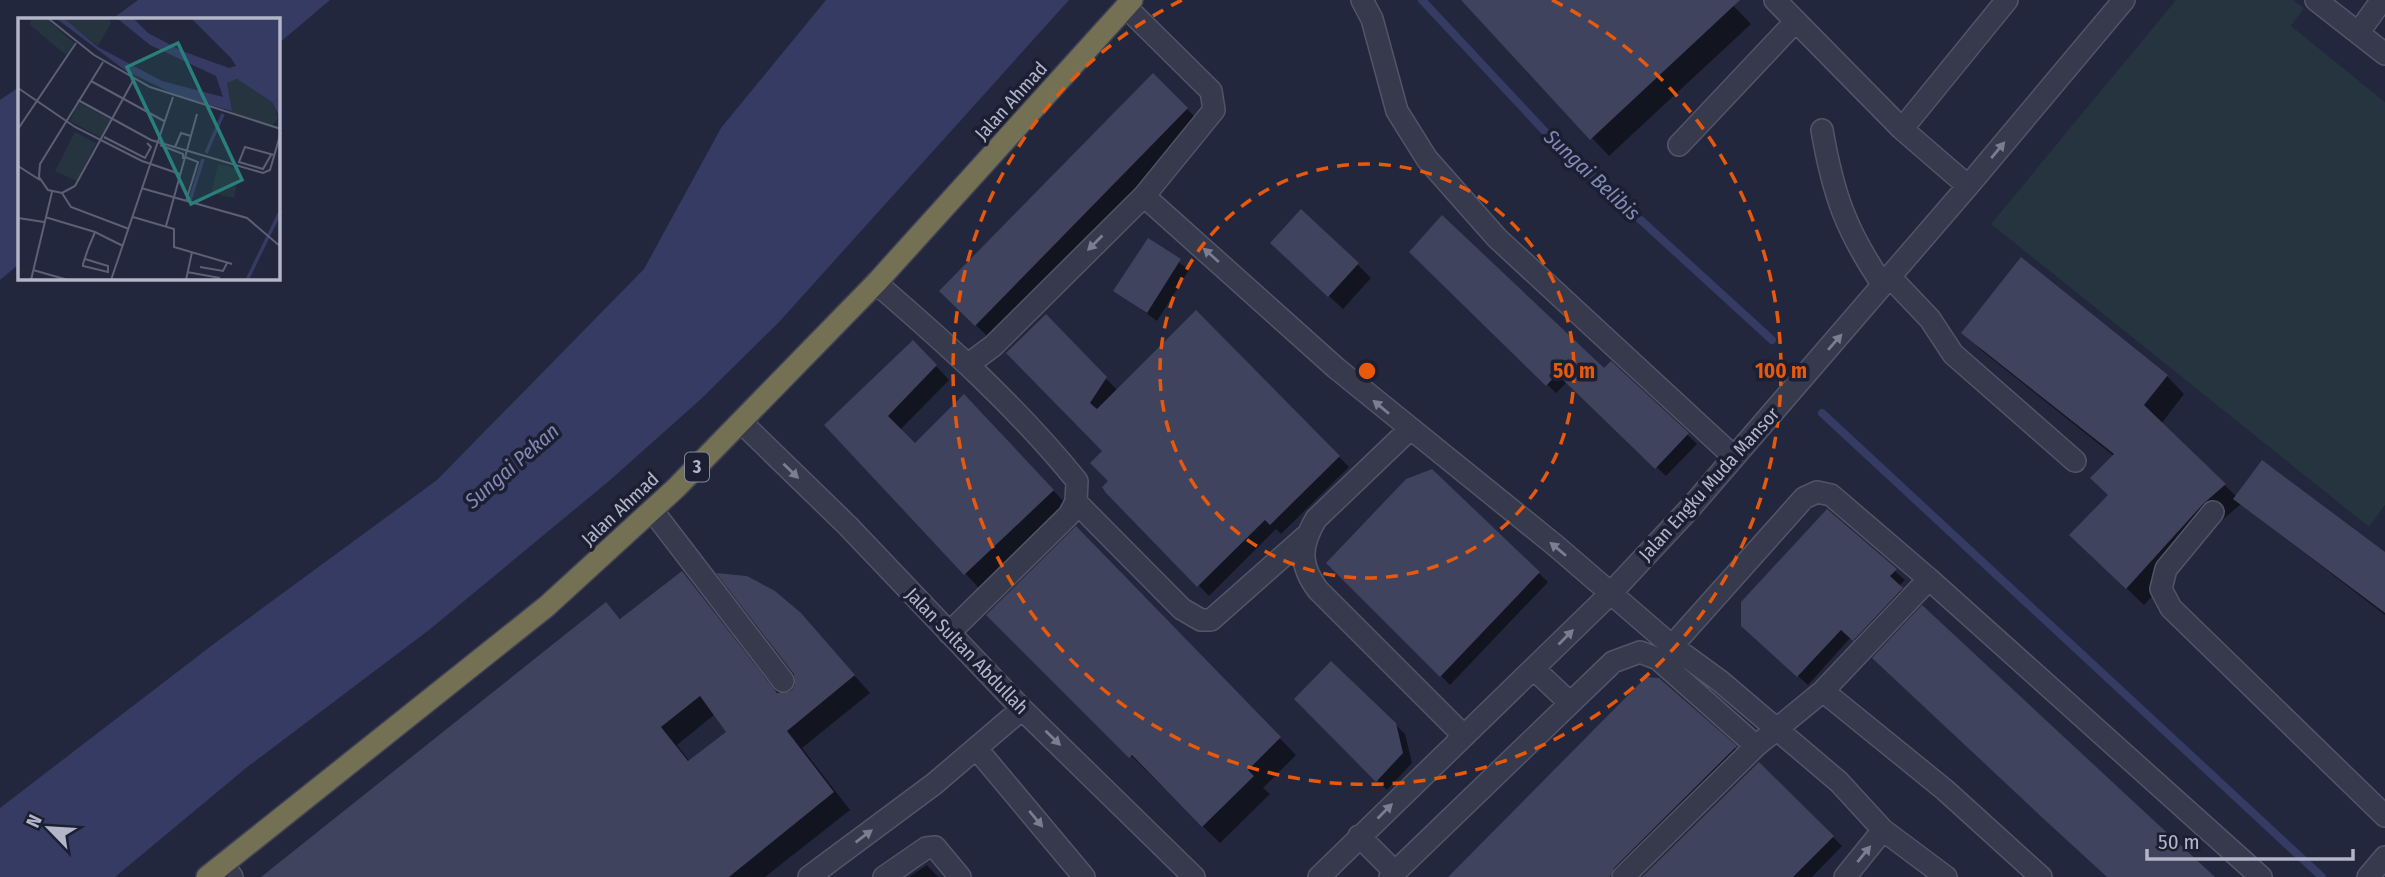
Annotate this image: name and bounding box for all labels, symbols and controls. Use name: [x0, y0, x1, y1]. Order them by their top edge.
inset map: [18, 18, 280, 280]
street label: Jalan Ahmad: [970, 57, 1052, 145]
water label: Sungai Belibis: [1538, 123, 1645, 226]
one-way arrow: [1990, 141, 2006, 159]
one-way arrow: [1086, 235, 1103, 252]
one-way arrow: [1202, 247, 1220, 263]
one-way arrow: [1827, 333, 1842, 350]
text: 50 m: [1553, 358, 1595, 384]
text: 100 m: [1755, 358, 1807, 384]
centre of rings: [1355, 359, 1379, 383]
one-way arrow: [1372, 399, 1390, 415]
street label: Jalan Engku Muda Mansor: [1634, 402, 1784, 566]
water label: Sungai Pekan: [459, 418, 564, 515]
road number: 3: [685, 452, 709, 481]
one-way arrow: [782, 462, 799, 478]
street label: Jalan Ahmad: [577, 467, 663, 551]
one-way arrow: [1550, 542, 1567, 557]
street label: Jalan Sultan Abdullah: [901, 583, 1033, 719]
one-way arrow: [1558, 628, 1575, 645]
one-way arrow: [1044, 730, 1062, 746]
north arrow: [14, 793, 84, 863]
one-way arrow: [1376, 803, 1393, 820]
text: N: [21, 811, 47, 831]
one-way arrow: [1028, 811, 1043, 828]
scale bar: [2147, 818, 2354, 862]
one-way arrow: [854, 829, 872, 844]
text: 50 m: [2158, 829, 2200, 855]
one-way arrow: [1856, 845, 1871, 862]

